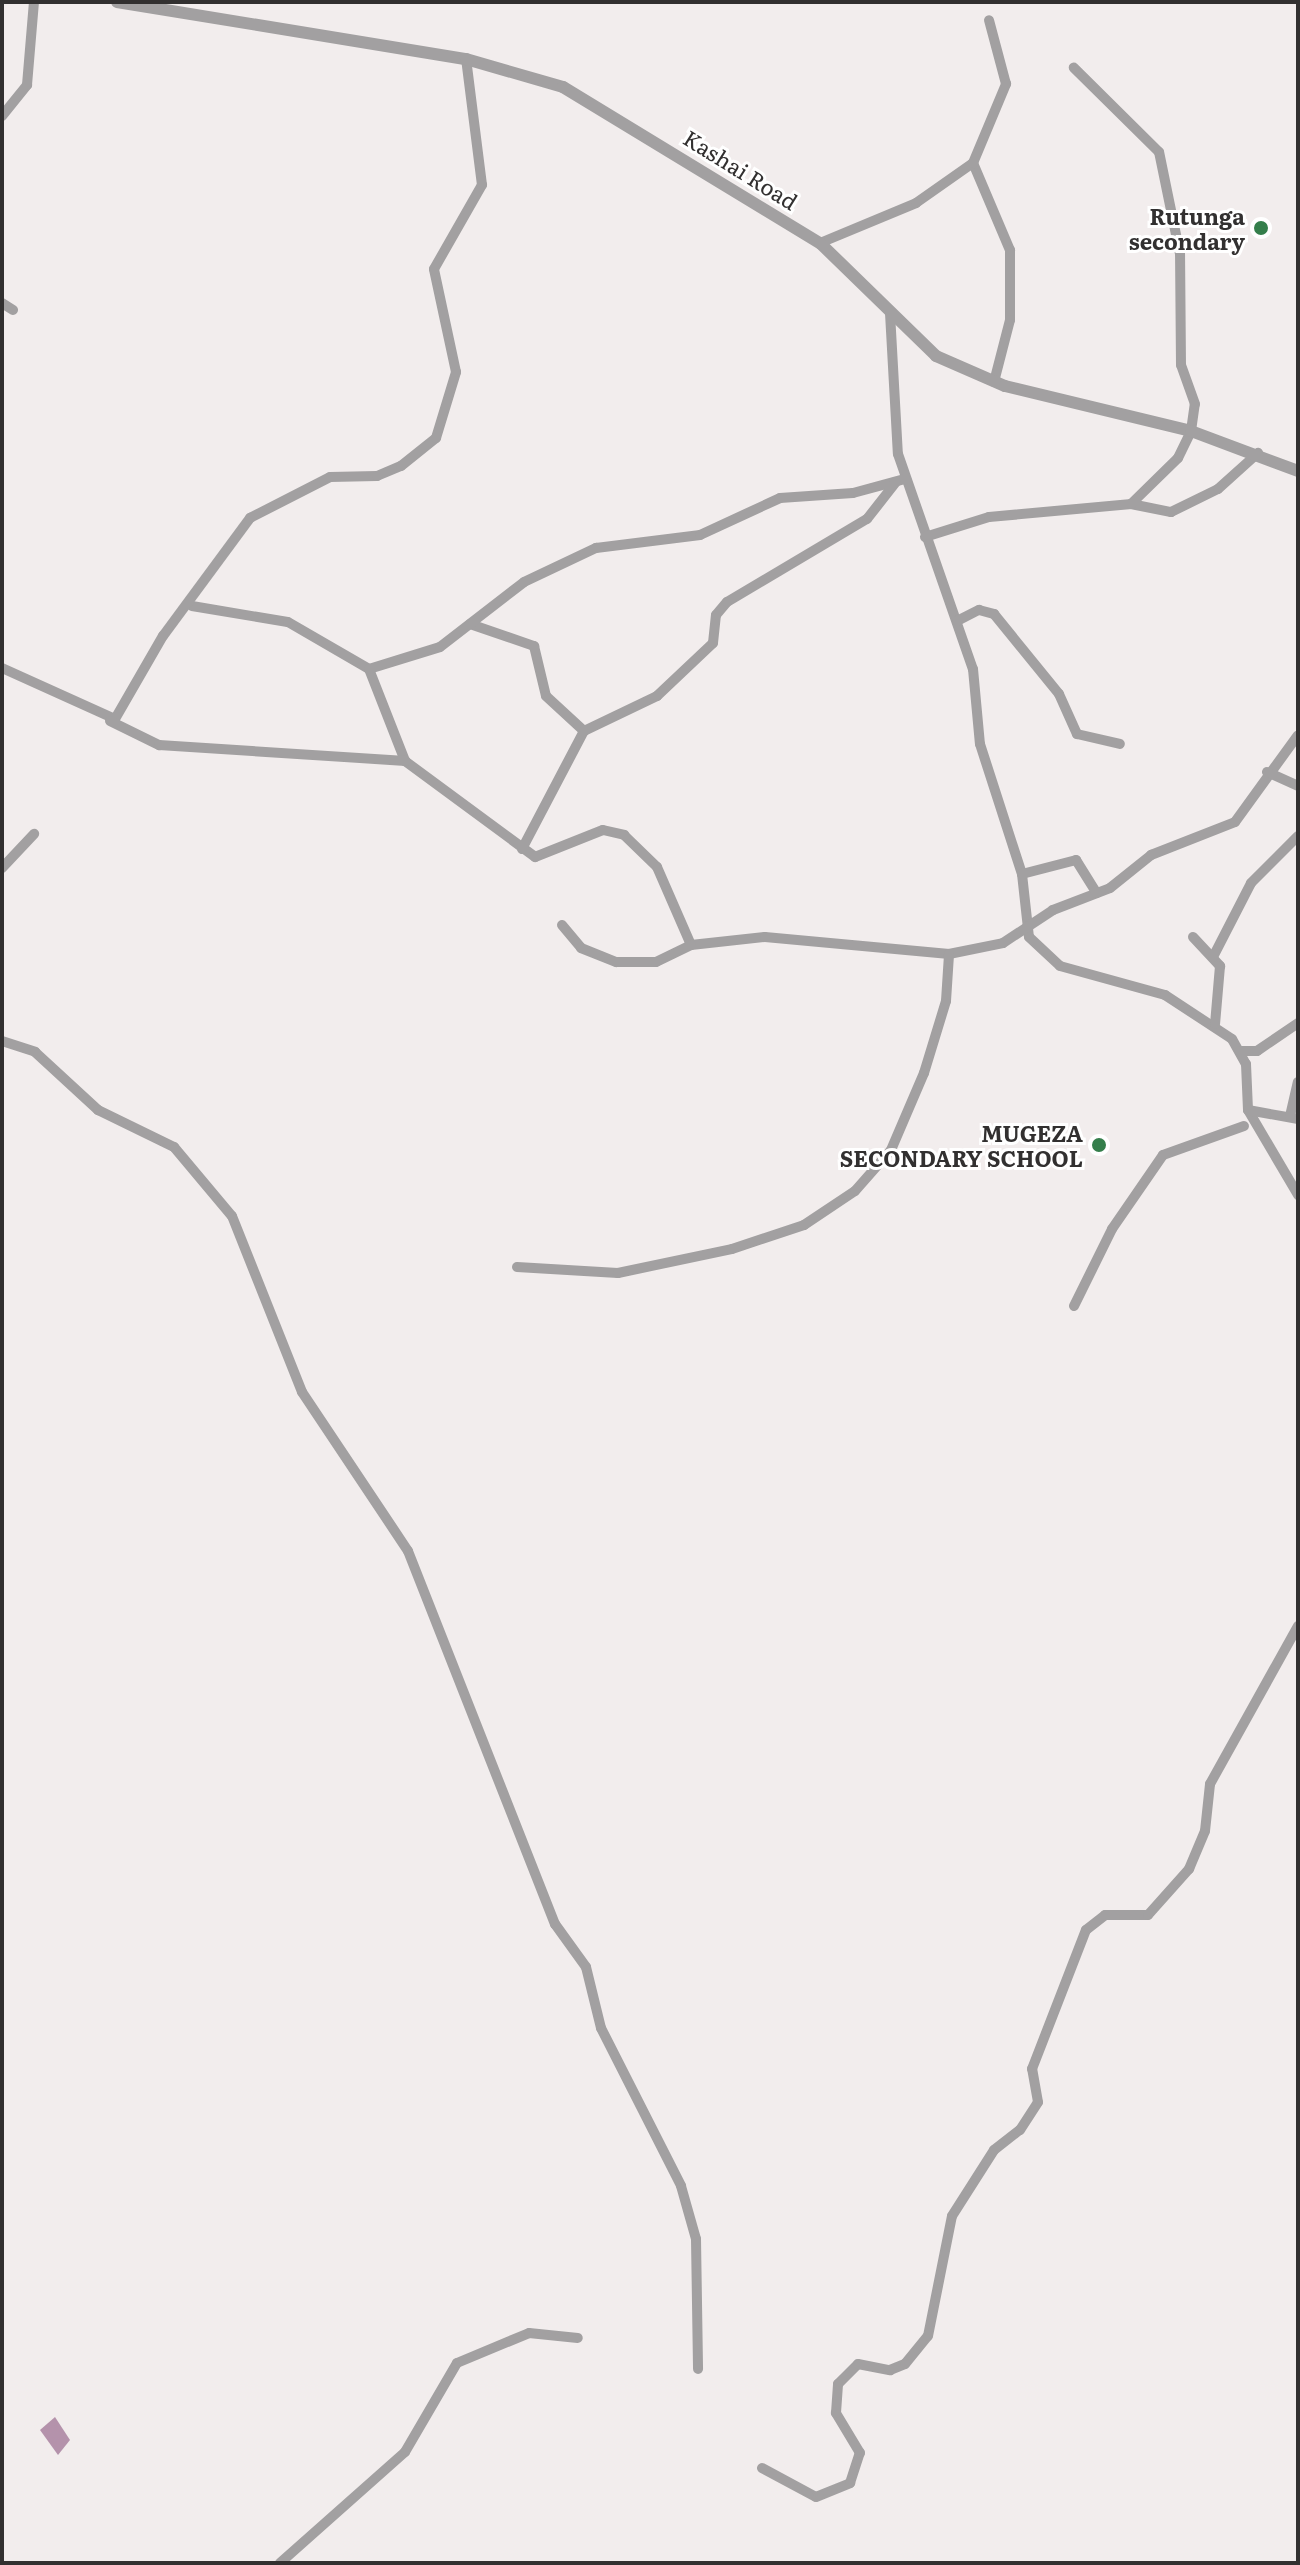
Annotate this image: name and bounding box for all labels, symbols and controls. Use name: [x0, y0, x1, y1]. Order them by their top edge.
street label: Kashai Road: [679, 124, 803, 214]
place label: Rutunga secondary: [1129, 202, 1245, 254]
marker: Rutunga secondary: [1252, 219, 1270, 237]
place label: MUGEZA SECONDARY SCHOOL: [840, 1119, 1083, 1170]
marker: MUGEZA SECONDARY SCHOOL: [1090, 1136, 1108, 1154]

